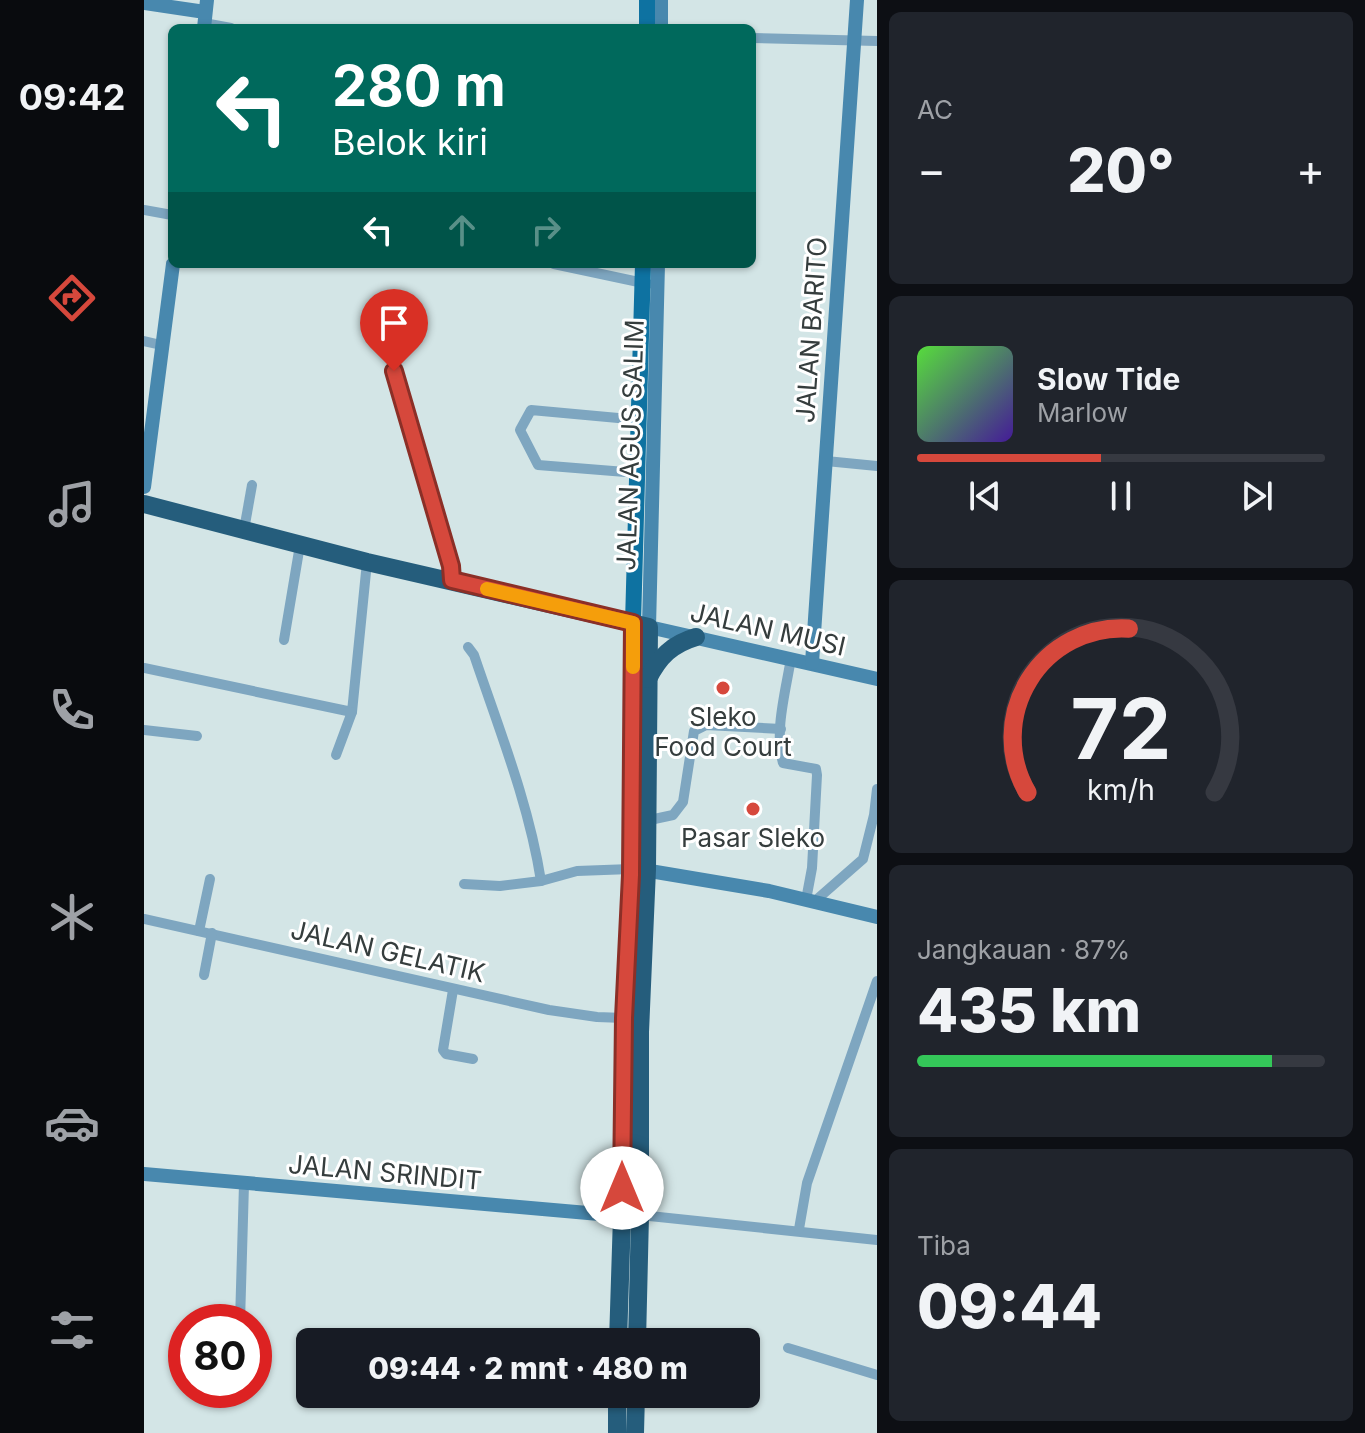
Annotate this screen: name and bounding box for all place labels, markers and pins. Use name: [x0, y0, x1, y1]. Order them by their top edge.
pin: [360, 289, 428, 371]
marker: Sleko Food Court: [714, 679, 732, 697]
place label: Sleko Food Court: [654, 701, 792, 762]
marker: Pasar Sleko: [744, 800, 762, 818]
place label: Pasar Sleko: [681, 822, 825, 853]

